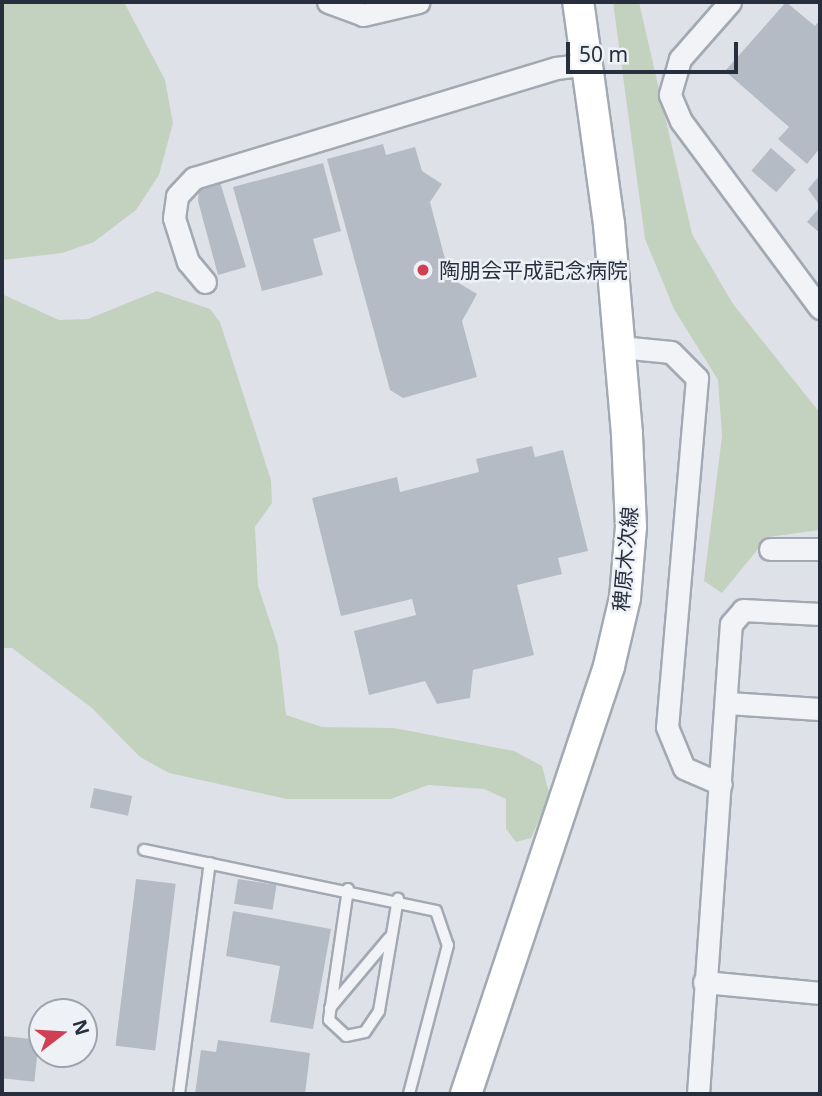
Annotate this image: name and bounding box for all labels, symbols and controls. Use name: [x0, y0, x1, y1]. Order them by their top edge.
scale bar: [570, 28, 742, 72]
text: 50 m: [579, 40, 628, 68]
place label: 陶朋会平成記念病院: [439, 257, 628, 283]
marker: 陶朋会平成記念病院: [413, 260, 433, 280]
street label: 稗原木次線: [608, 506, 642, 612]
north arrow: [28, 998, 98, 1068]
text: N: [66, 1016, 96, 1039]

